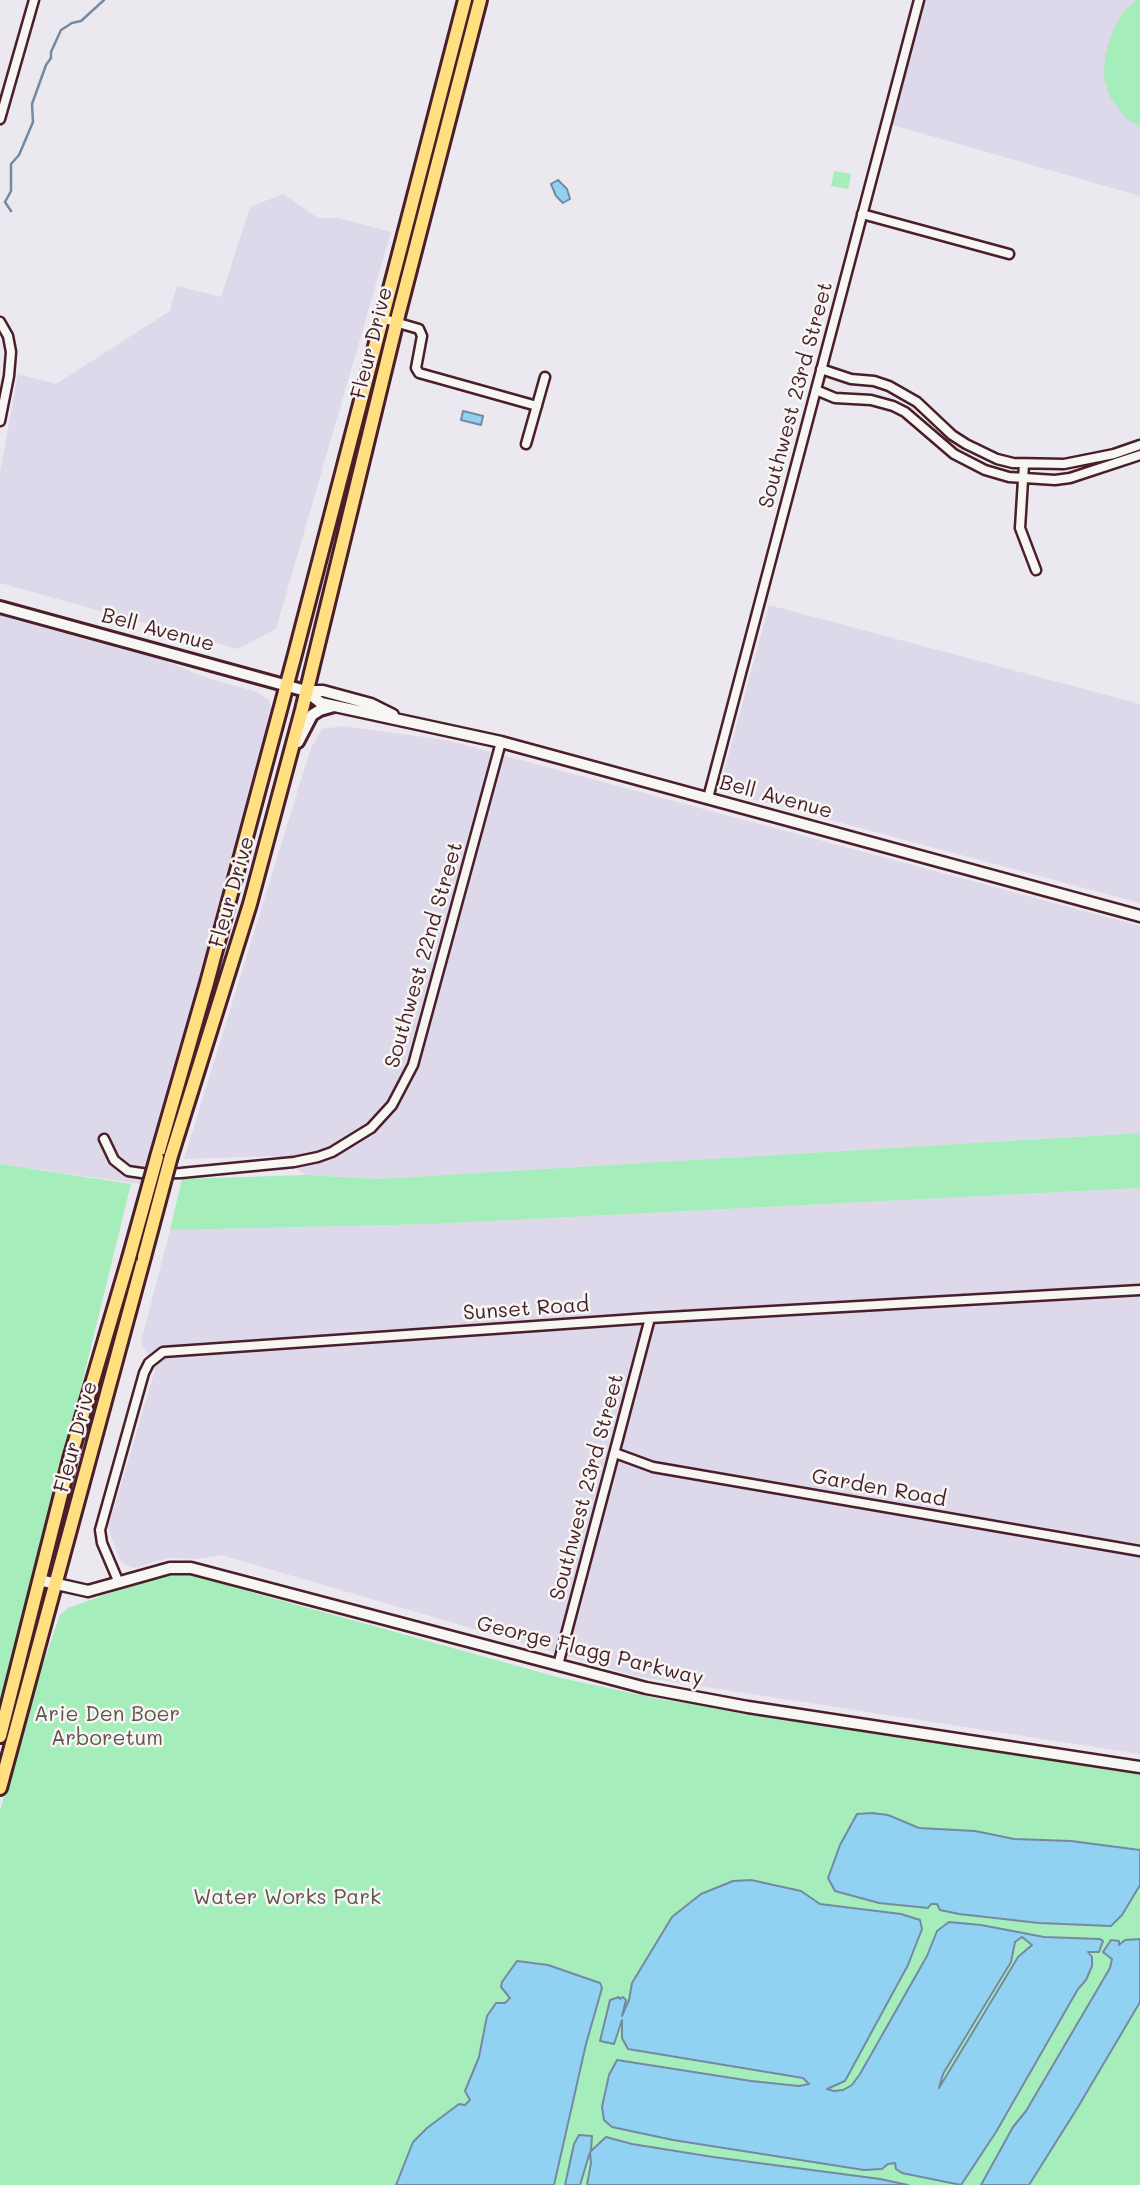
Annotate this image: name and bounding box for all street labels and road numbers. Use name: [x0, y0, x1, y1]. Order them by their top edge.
street label: Southwest 23rd Street: [754, 279, 838, 511]
street label: Fleur Drive: [346, 285, 398, 401]
street label: Bell Avenue: [99, 603, 217, 657]
street label: Bell Avenue: [717, 770, 835, 824]
street label: Fleur Drive: [204, 834, 260, 950]
street label: Southwest 22nd Street: [380, 839, 468, 1071]
street label: Sunset Road: [462, 1292, 590, 1326]
street label: Southwest 23rd Street: [545, 1371, 629, 1603]
street label: Fleur Drive: [49, 1379, 103, 1495]
street label: Garden Road: [810, 1464, 948, 1512]
street label: George Flagg Parkway: [474, 1611, 706, 1691]

